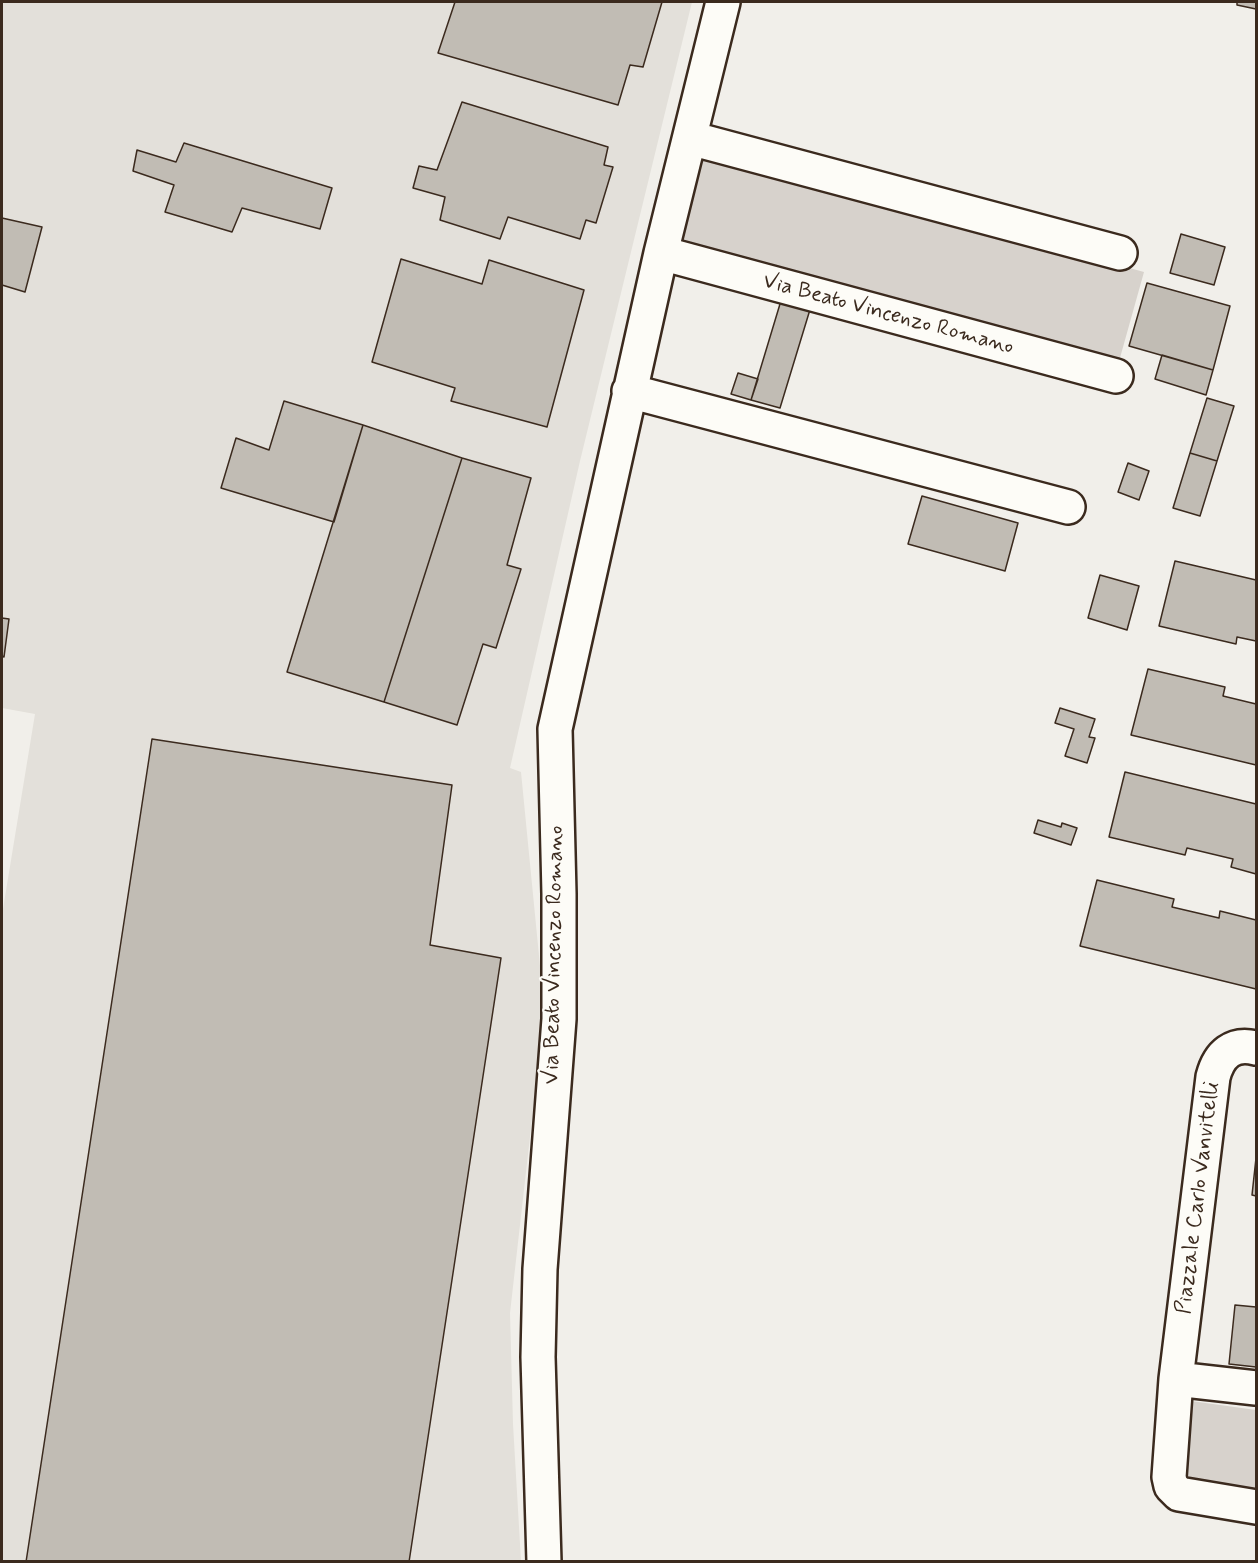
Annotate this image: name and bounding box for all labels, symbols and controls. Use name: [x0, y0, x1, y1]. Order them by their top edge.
street label: Via Beato Vincenzo Romano: [760, 269, 1016, 361]
street label: Via Beato Vincenzo Romano: [540, 825, 570, 1085]
street label: Piazzale Carlo Vanvitelli: [1172, 1080, 1226, 1316]

